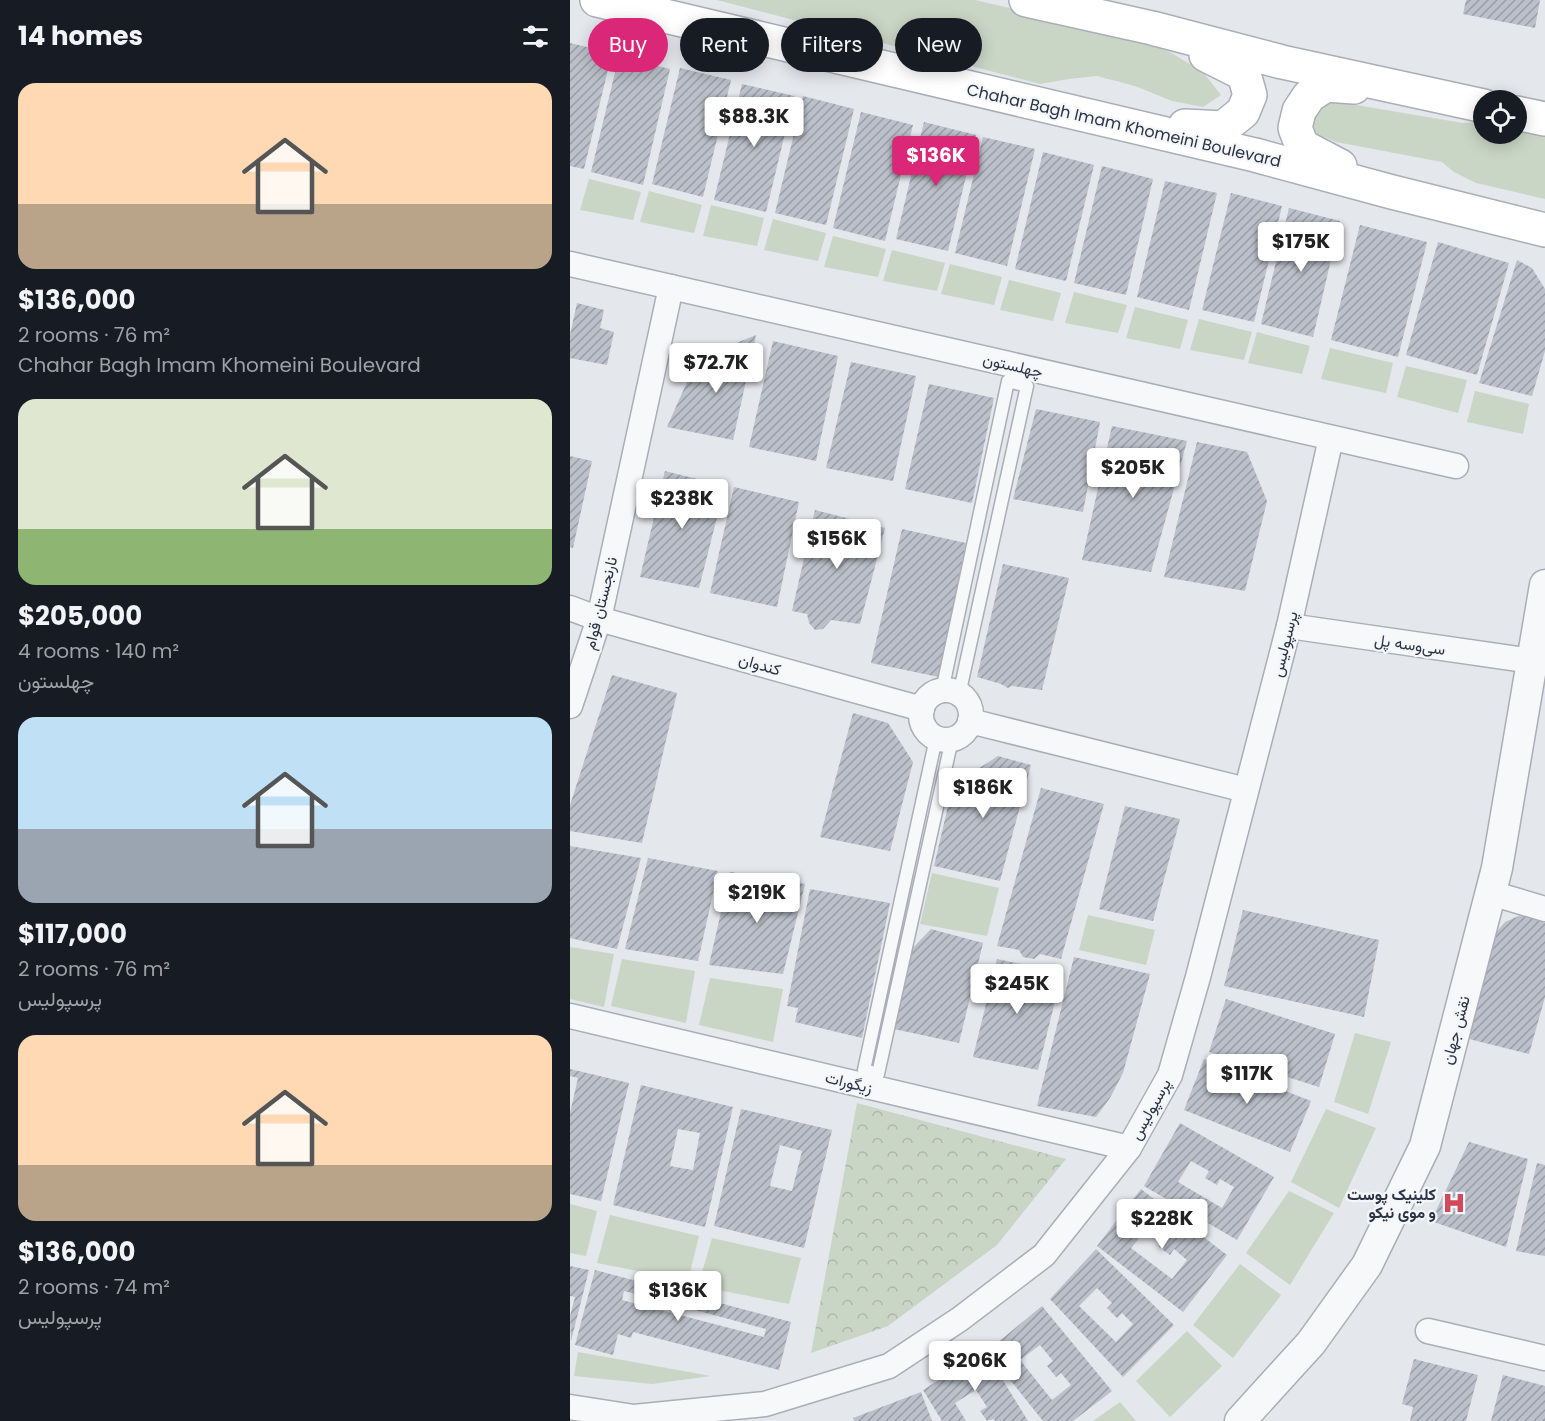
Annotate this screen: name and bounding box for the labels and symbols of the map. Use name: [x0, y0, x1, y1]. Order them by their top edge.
street label: Chahar Bagh Imam Khomeini Boulevard: [964, 78, 1283, 173]
pin: $88.3K: [705, 97, 803, 148]
pin: $136K: [894, 136, 978, 187]
pin: $175K: [1259, 222, 1343, 273]
pin: $72.7K: [667, 343, 765, 394]
street label: چهلستون: [981, 347, 1045, 384]
pin: $205K: [1091, 448, 1175, 499]
pin: $238K: [640, 479, 724, 530]
pin: $156K: [795, 519, 879, 570]
street label: نارنجستان قوام: [578, 554, 623, 652]
street label: پرسپولیس: [1265, 609, 1304, 679]
street label: سی‌وسه پل: [1373, 628, 1447, 661]
street label: کندوان: [736, 648, 784, 681]
pin: $186K: [941, 768, 1025, 819]
pin: $219K: [715, 873, 799, 924]
pin: $245K: [975, 964, 1059, 1015]
street label: نقش جهان: [1435, 993, 1476, 1067]
pin: $117K: [1205, 1054, 1289, 1105]
street label: زیگورات: [823, 1066, 875, 1099]
street label: پرسپولیس: [1124, 1074, 1177, 1144]
place label: کلینیک پوست و موی نیکو: [1347, 1183, 1436, 1224]
hospital icon: کلینیک پوست و موی نیکو: [1441, 1190, 1467, 1216]
pin: $228K: [1120, 1199, 1204, 1250]
pin: $136K: [636, 1271, 720, 1322]
pin: $206K: [933, 1341, 1017, 1392]

